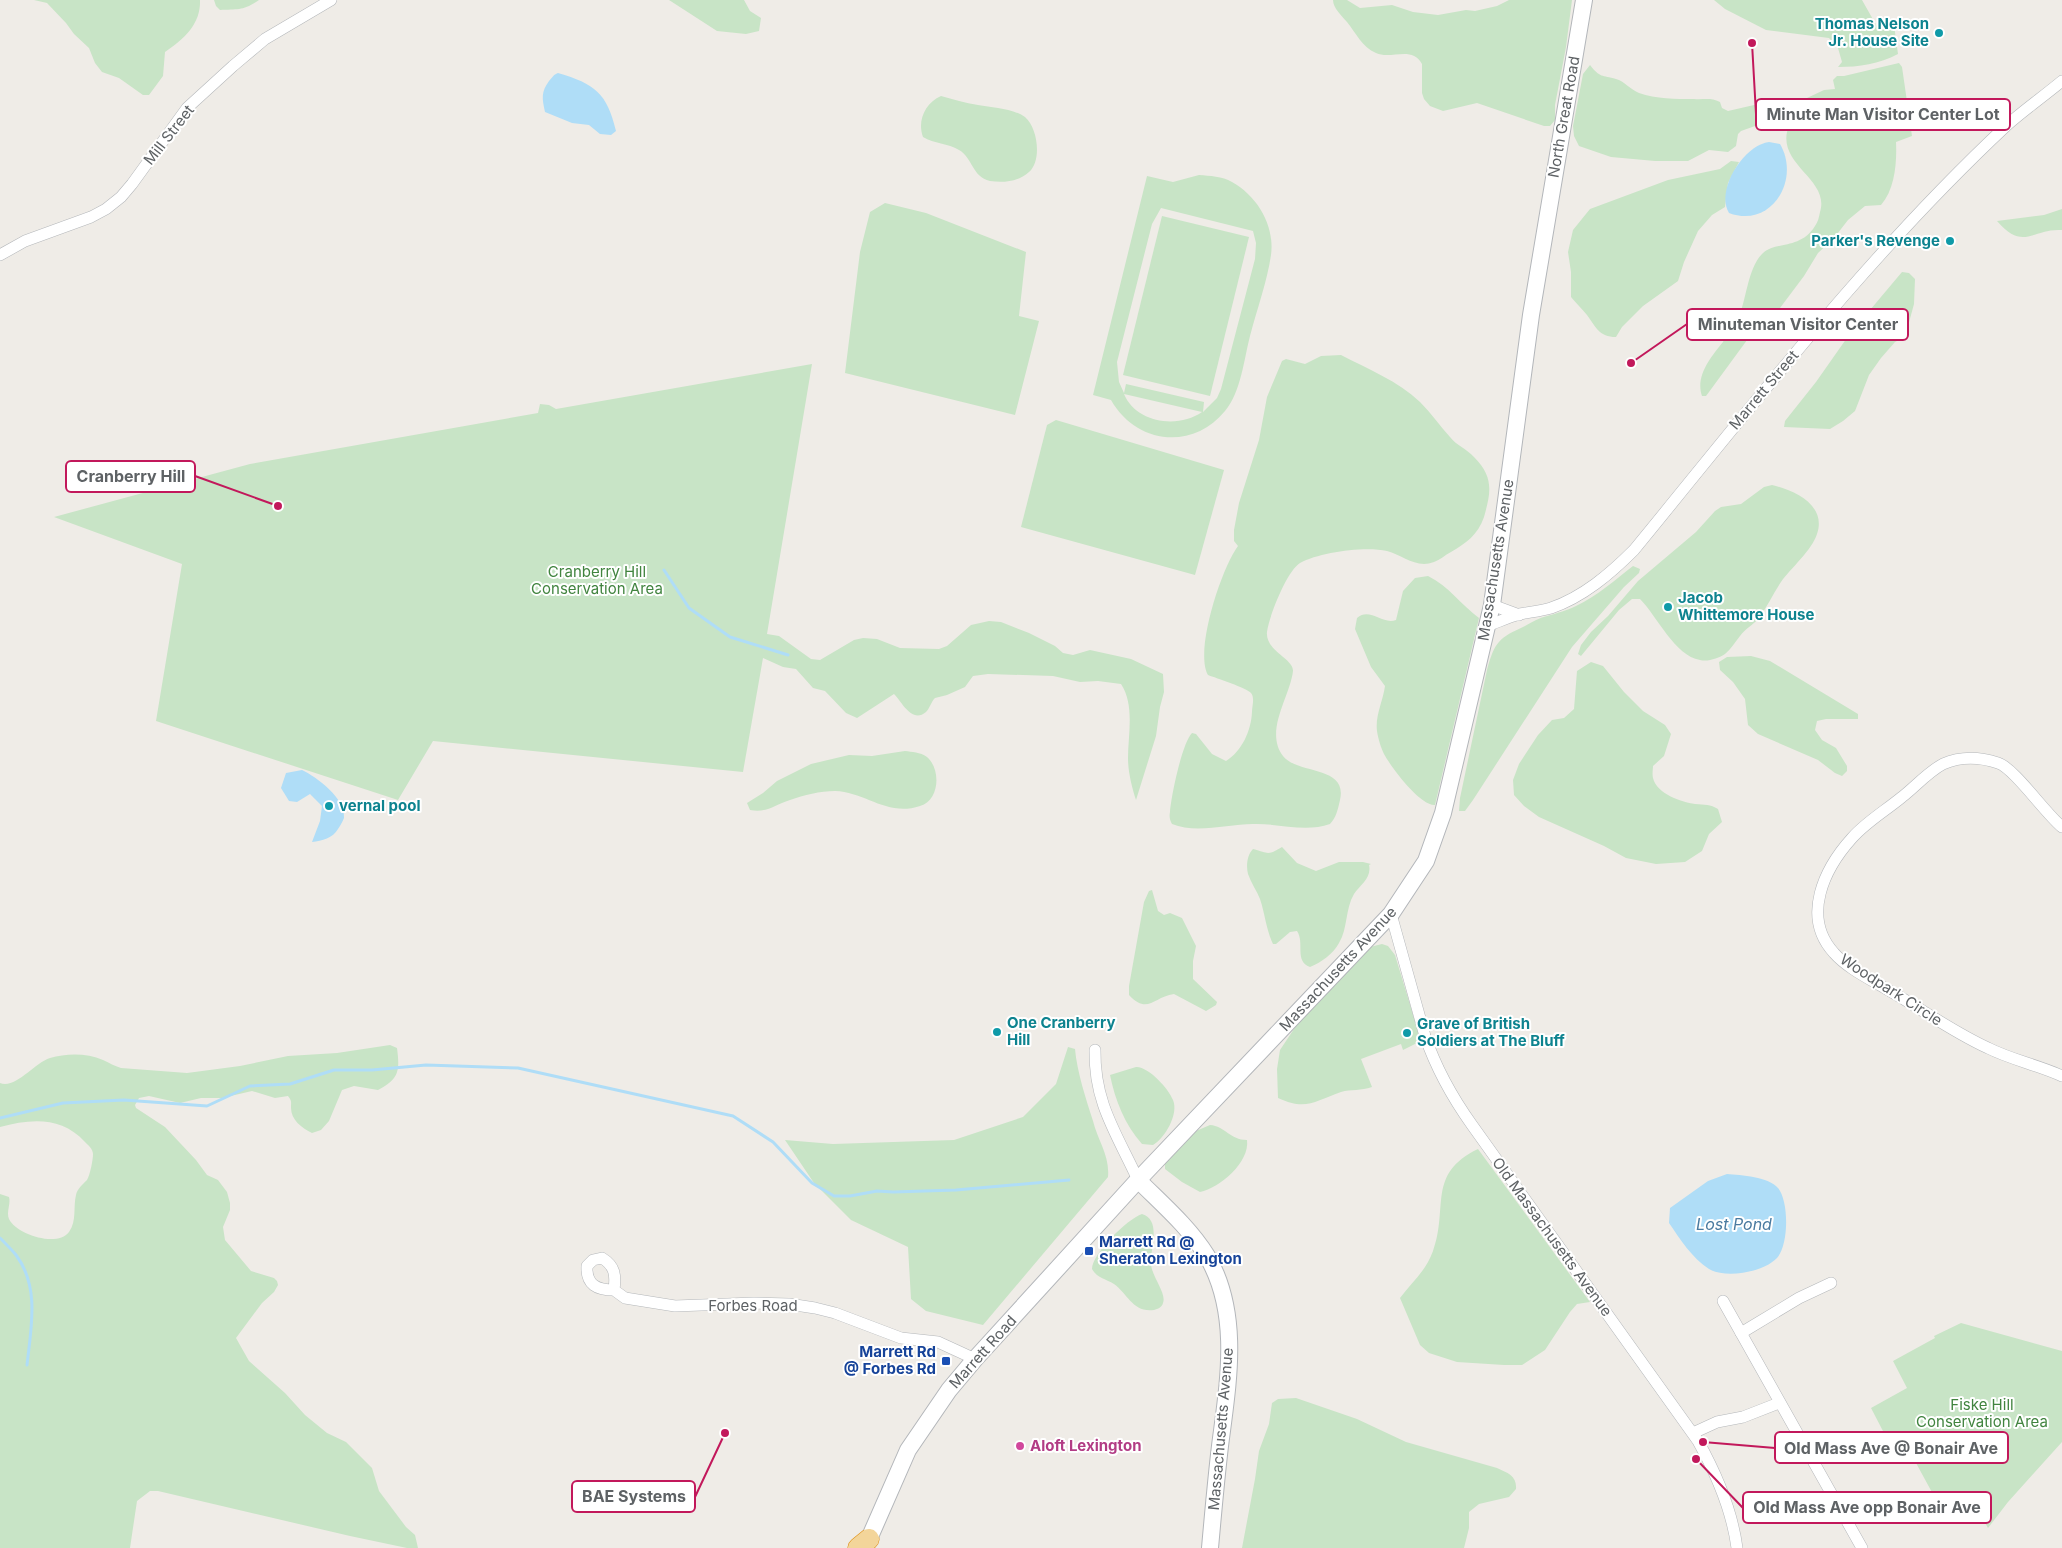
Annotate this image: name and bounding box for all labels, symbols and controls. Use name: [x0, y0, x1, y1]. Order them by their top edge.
place label: Thomas Nelson Jr. House Site: [1815, 14, 1929, 50]
marker: Thomas Nelson Jr. House Site: [1933, 27, 1945, 39]
street label: North Great Road: [1543, 55, 1584, 179]
callout: Minute Man Visitor Center Lot: [1756, 99, 2010, 130]
street label: Mill Street: [139, 101, 198, 169]
text: Minute Man Visitor Center Lot: [1766, 104, 2000, 124]
place label: Parker's Revenge: [1811, 231, 1940, 250]
marker: Parker's Revenge: [1944, 235, 1956, 247]
callout: Minuteman Visitor Center: [1687, 309, 1908, 340]
text: Minuteman Visitor Center: [1698, 314, 1899, 334]
street label: Marrett Street: [1725, 346, 1802, 433]
callout: Cranberry Hill: [66, 461, 195, 492]
text: Cranberry Hill: [77, 466, 185, 486]
street label: Massachusetts Avenue: [1473, 478, 1518, 642]
park label: Cranberry Hill Conservation Area: [531, 562, 663, 598]
place label: Jacob Whittemore House: [1678, 588, 1814, 624]
marker: Jacob Whittemore House: [1662, 601, 1674, 613]
place label: vernal pool: [339, 796, 420, 815]
marker: vernal pool: [323, 800, 335, 812]
street label: Massachusetts Avenue: [1275, 902, 1400, 1035]
street label: Woodpark Circle: [1837, 949, 1946, 1030]
place label: One Cranberry Hill: [1007, 1013, 1115, 1049]
place label: Grave of British Soldiers at The Bluff: [1417, 1014, 1565, 1050]
marker: One Cranberry Hill: [991, 1026, 1003, 1038]
marker: Grave of British Soldiers at The Bluff: [1401, 1027, 1413, 1039]
street label: Old Massachusetts Avenue: [1488, 1154, 1616, 1320]
water label: Lost Pond: [1696, 1214, 1772, 1234]
place label: Marrett Rd @ Sheraton Lexington: [1099, 1232, 1242, 1268]
marker: Marrett Rd @ Sheraton Lexington: [1083, 1245, 1095, 1257]
street label: Forbes Road: [708, 1296, 798, 1315]
street label: Marrett Road: [945, 1311, 1020, 1392]
place label: Marrett Rd @ Forbes Rd: [844, 1342, 936, 1378]
street label: Massachusetts Avenue: [1204, 1347, 1237, 1511]
marker: Marrett Rd @ Forbes Rd: [940, 1355, 952, 1367]
park label: Fiske Hill Conservation Area: [1916, 1395, 2048, 1431]
callout: Old Mass Ave @ Bonair Ave: [1775, 1432, 2008, 1463]
place label: Aloft Lexington: [1030, 1436, 1141, 1455]
text: Old Mass Ave @ Bonair Ave: [1784, 1438, 1998, 1458]
marker: Aloft Lexington: [1014, 1440, 1026, 1452]
callout: BAE Systems: [572, 1481, 695, 1512]
text: BAE Systems: [582, 1486, 686, 1506]
callout: Old Mass Ave opp Bonair Ave: [1743, 1492, 1991, 1523]
text: Old Mass Ave opp Bonair Ave: [1753, 1497, 1981, 1517]

